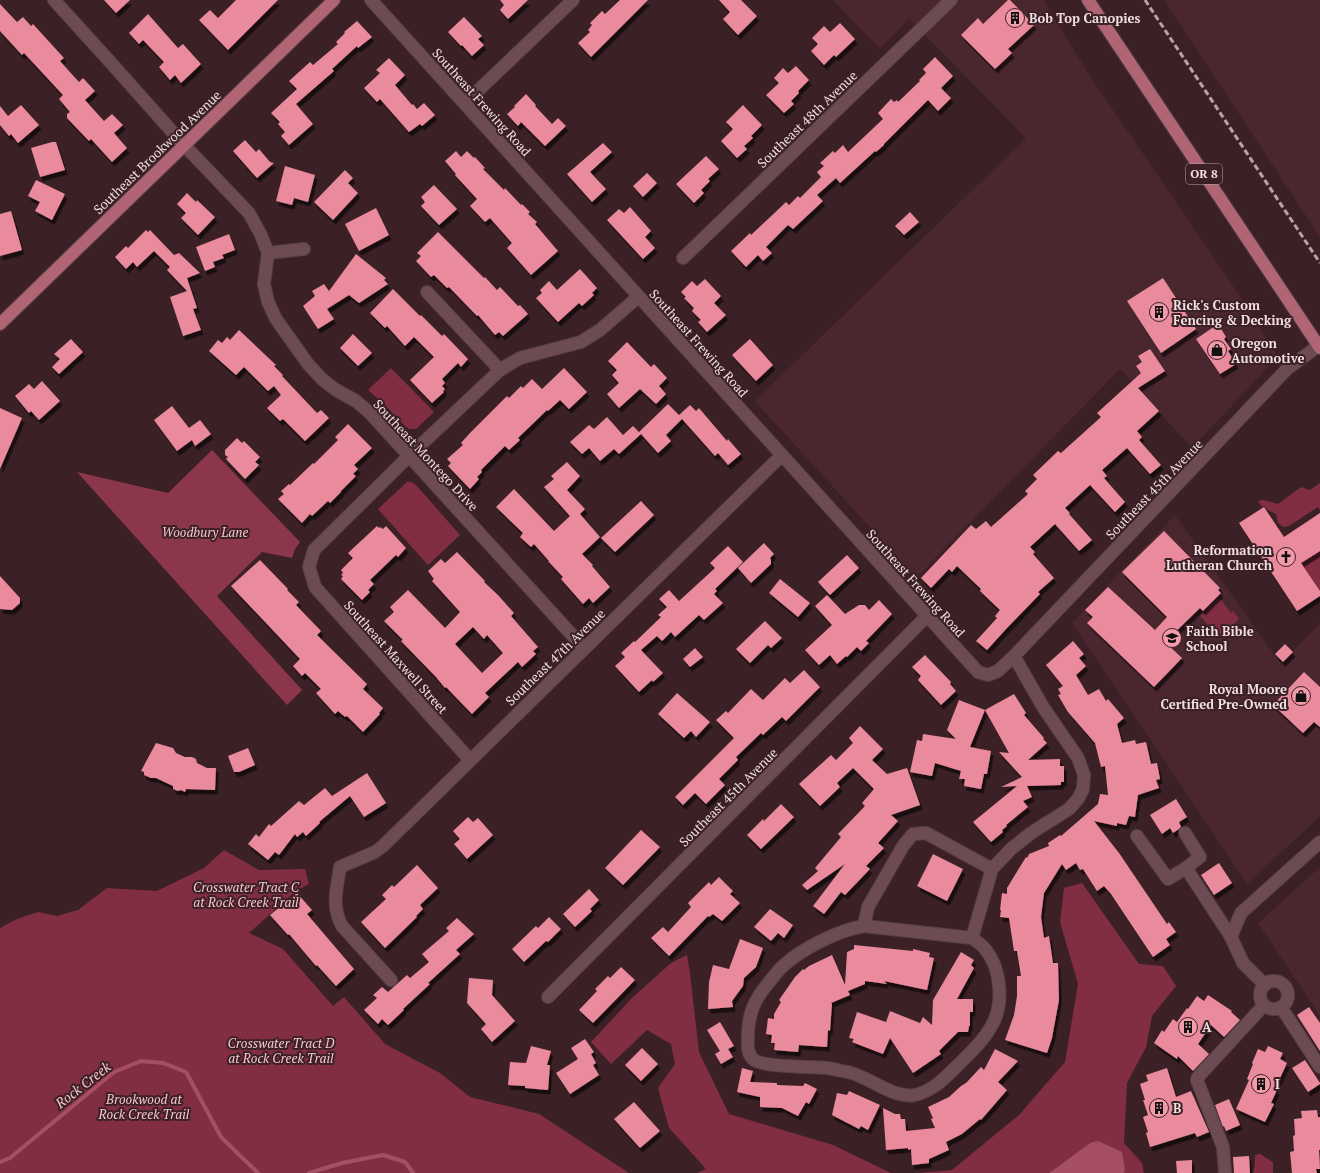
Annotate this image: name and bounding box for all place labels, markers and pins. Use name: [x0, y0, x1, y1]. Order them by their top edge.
building icon: Bob Top Canopies: [1004, 7, 1026, 29]
place label: Bob Top Canopies: [1029, 9, 1140, 27]
place label: Rick's Custom Fencing & Decking: [1173, 296, 1292, 329]
building icon: Rick's Custom Fencing & Decking: [1148, 301, 1170, 323]
place label: Oregon Automotive: [1231, 334, 1304, 367]
shop icon: Oregon Automotive: [1206, 339, 1228, 361]
place label: Reformation Lutheran Church: [1166, 541, 1273, 574]
church icon: Reformation Lutheran Church: [1275, 546, 1297, 568]
place label: Faith Bible School: [1186, 622, 1254, 655]
school or university icon: Faith Bible School: [1161, 627, 1183, 649]
place label: Royal Moore Certified Pre-Owned: [1161, 680, 1287, 713]
shop icon: Royal Moore Certified Pre-Owned: [1290, 685, 1312, 707]
building icon: A: [1177, 1016, 1199, 1038]
place label: A: [1202, 1018, 1212, 1036]
building icon: I: [1250, 1073, 1272, 1095]
place label: I: [1275, 1075, 1280, 1093]
building icon: B: [1148, 1097, 1170, 1119]
place label: B: [1173, 1099, 1181, 1117]

